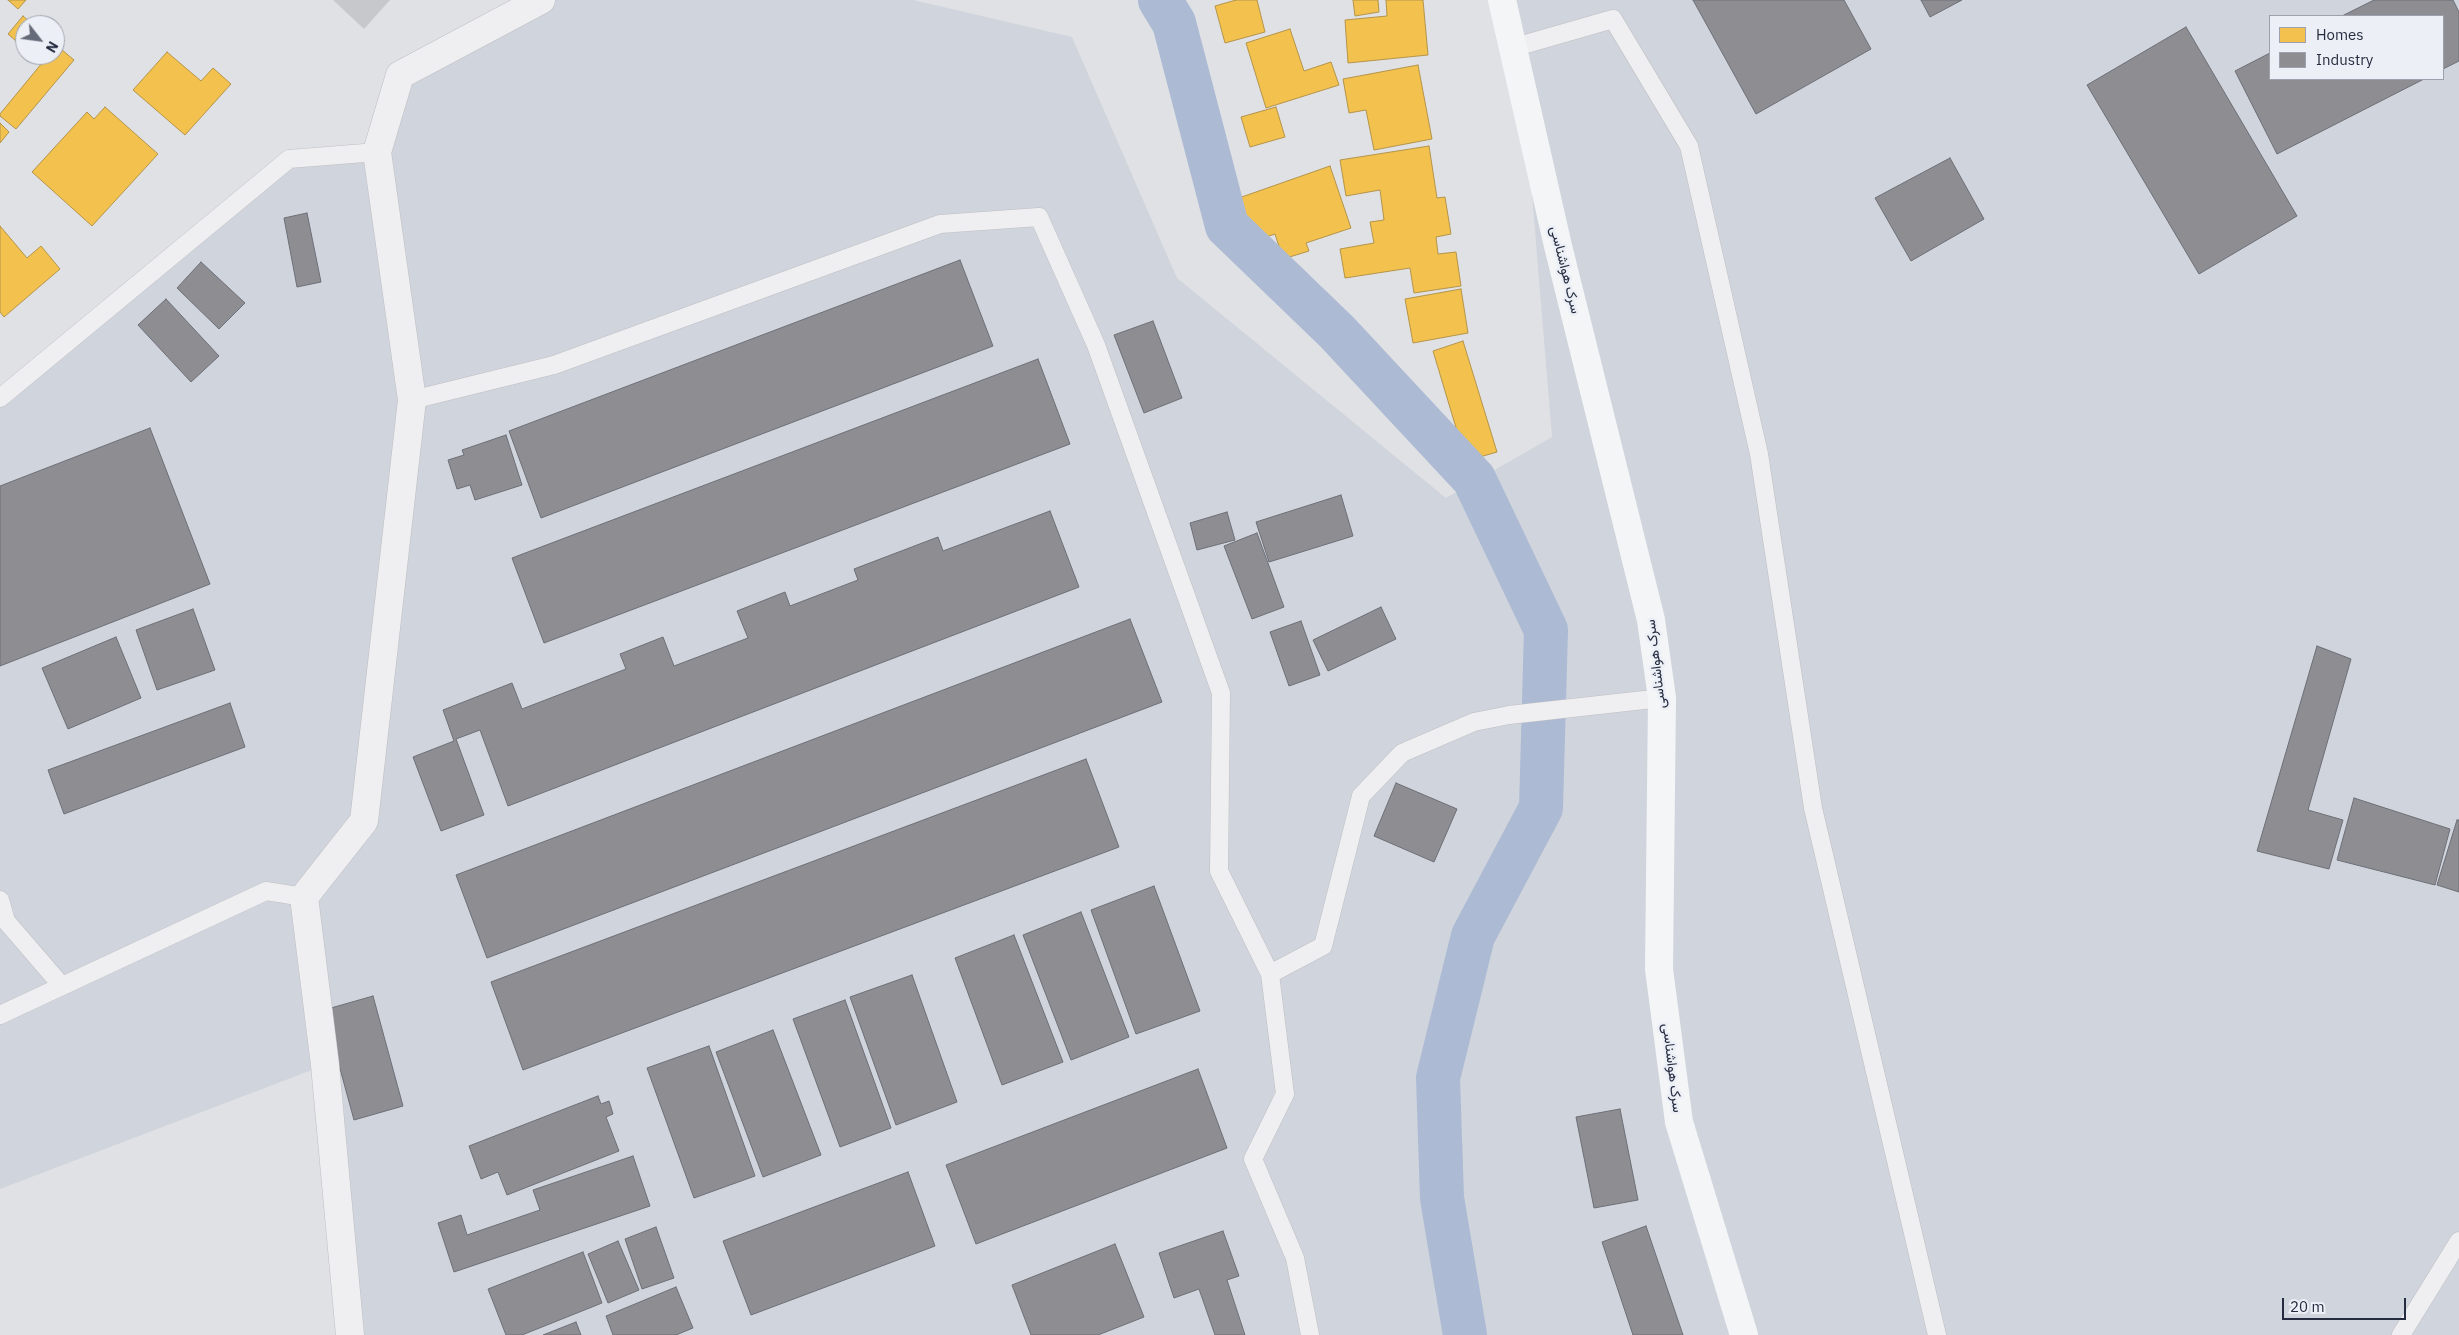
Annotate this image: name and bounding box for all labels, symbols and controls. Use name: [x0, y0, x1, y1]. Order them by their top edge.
north arrow: [15, 15, 65, 65]
legend: [2269, 15, 2444, 80]
text: Homes: [2316, 25, 2364, 44]
text: N: [42, 38, 62, 56]
text: Industry: [2316, 50, 2373, 69]
street label: سرک هواشناسی: [1546, 225, 1584, 315]
street label: سرک هواشناسی: [1642, 619, 1670, 709]
street label: سرک هواشناسی: [1658, 1023, 1686, 1113]
scale bar: [2284, 1288, 2408, 1320]
text: 20 m: [2290, 1297, 2325, 1316]

